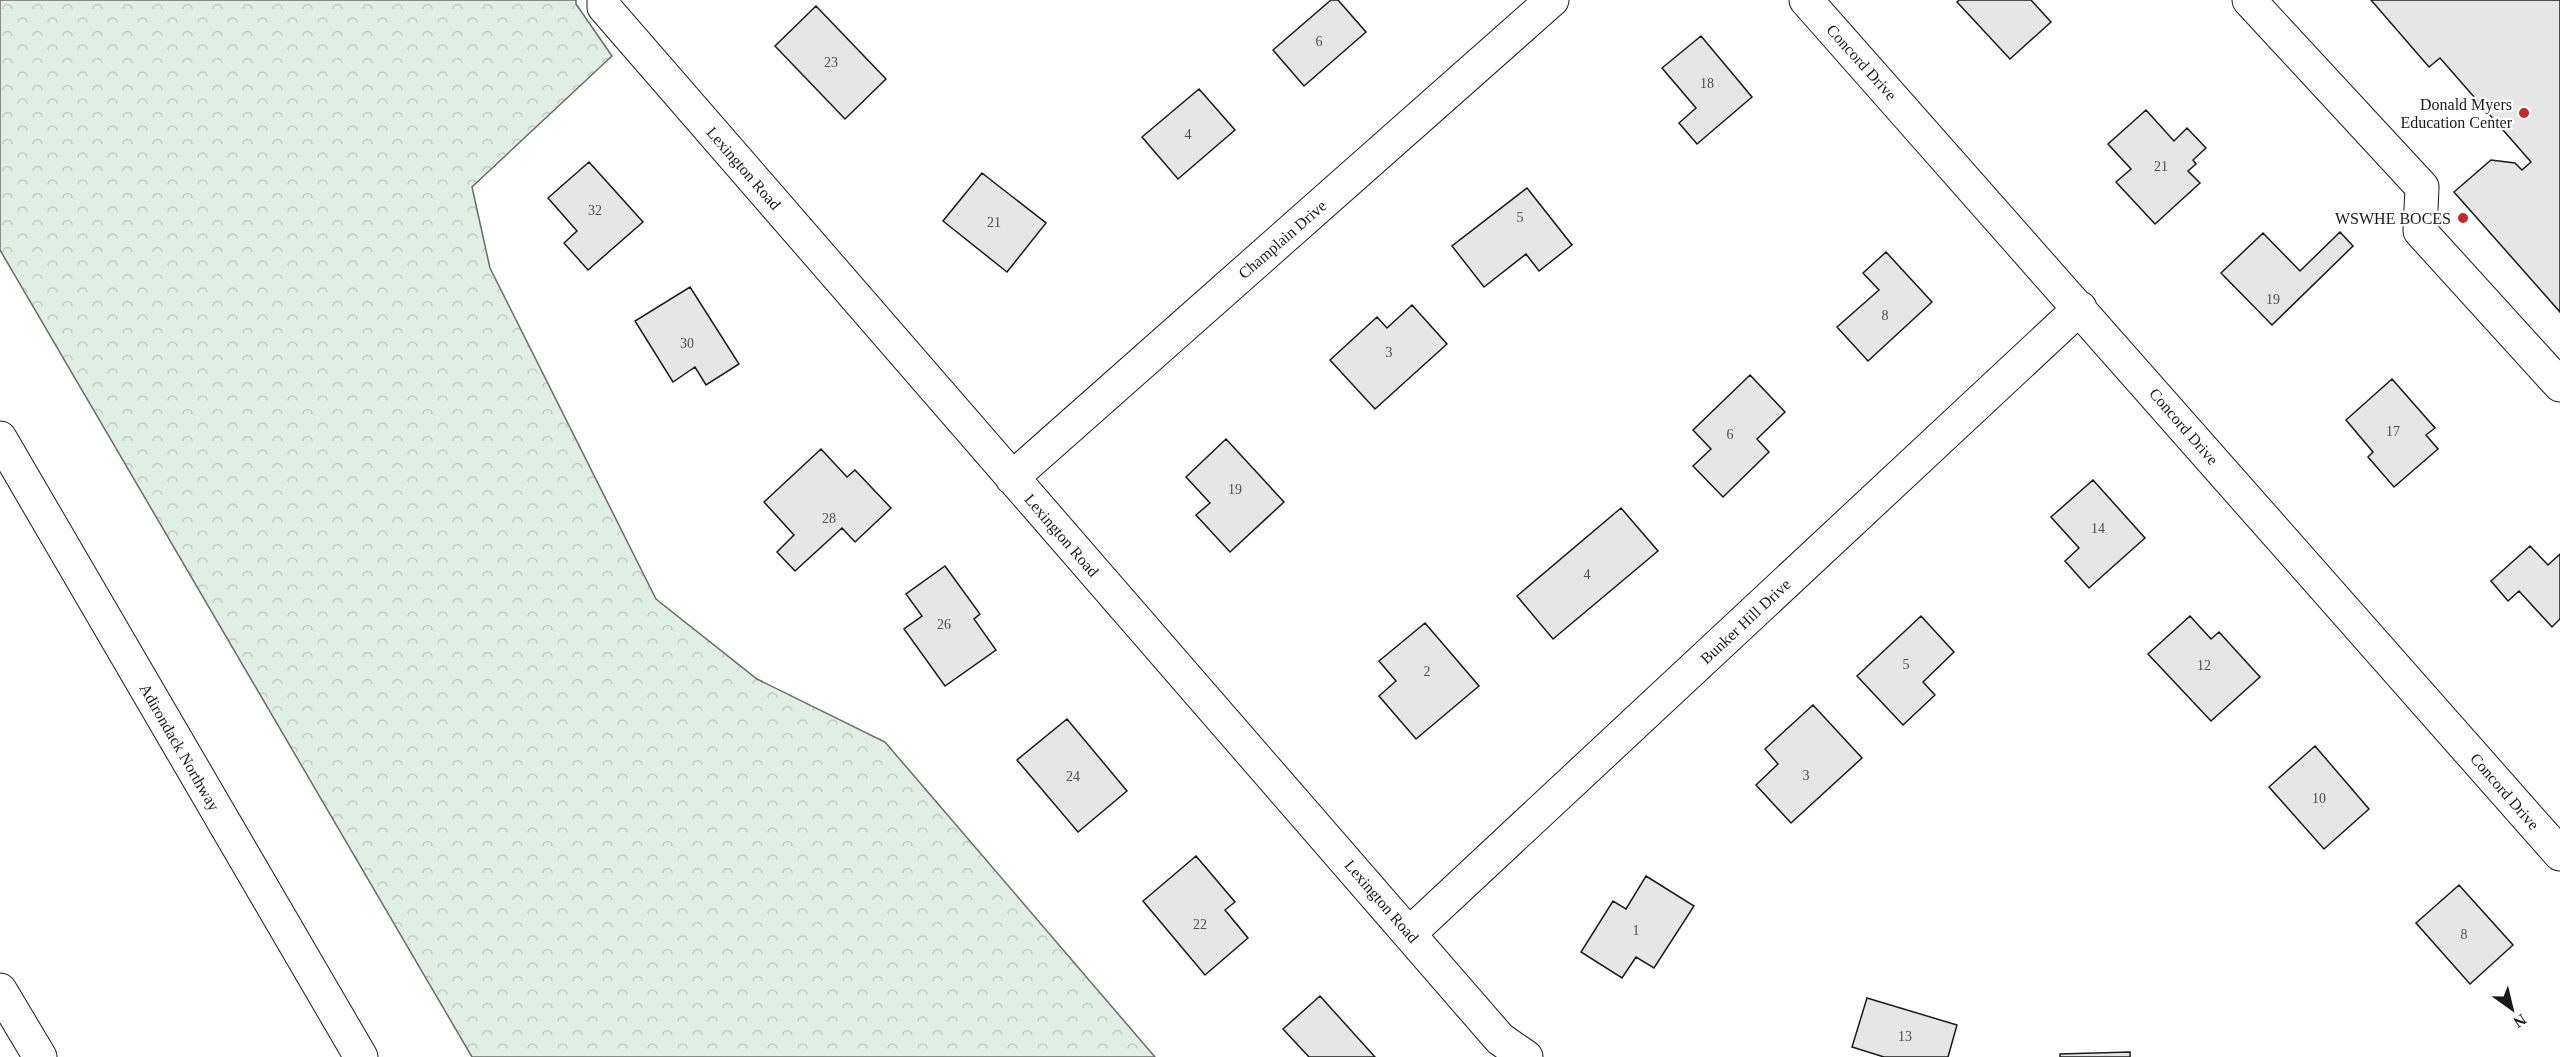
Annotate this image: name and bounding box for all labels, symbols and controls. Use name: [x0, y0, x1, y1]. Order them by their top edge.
street label: Concord Drive: [1823, 21, 1900, 104]
house number: 6: [1316, 34, 1323, 49]
house number: 23: [824, 55, 838, 70]
house number: 18: [1700, 76, 1714, 91]
place label: Donald Myers Education Center: [2400, 96, 2513, 131]
marker: Donald Myers Education Center: [2517, 106, 2531, 120]
street label: Lexington Road: [702, 124, 784, 214]
house number: 4: [1185, 127, 1192, 142]
house number: 21: [2154, 159, 2168, 174]
street label: Champlain Drive: [1235, 197, 1330, 283]
house number: 32: [588, 203, 602, 218]
house number: 5: [1517, 210, 1524, 225]
place label: WSWHE BOCES: [2335, 210, 2451, 227]
marker: WSWHE BOCES: [2456, 211, 2470, 225]
house number: 21: [987, 215, 1001, 230]
house number: 19: [2266, 292, 2280, 307]
house number: 8: [1882, 308, 1889, 323]
house number: 30: [680, 336, 694, 351]
house number: 3: [1386, 345, 1393, 360]
street label: Concord Drive: [2146, 385, 2221, 468]
house number: 17: [2386, 424, 2400, 439]
house number: 6: [1727, 427, 1734, 442]
house number: 19: [1228, 482, 1242, 497]
street label: Lexington Road: [1020, 491, 1102, 581]
house number: 28: [822, 511, 836, 526]
house number: 14: [2091, 521, 2105, 536]
house number: 4: [1584, 567, 1591, 582]
street label: Bunker Hill Drive: [1697, 575, 1794, 667]
house number: 26: [937, 617, 951, 632]
house number: 5: [1903, 657, 1910, 672]
house number: 12: [2197, 658, 2211, 673]
house number: 2: [1424, 664, 1431, 679]
street label: Adirondack Northway: [135, 681, 223, 814]
street label: Concord Drive: [2467, 750, 2542, 833]
house number: 3: [1803, 768, 1810, 783]
house number: 24: [1066, 769, 1080, 784]
house number: 10: [2312, 791, 2326, 806]
street label: Lexington Road: [1340, 857, 1422, 947]
house number: 22: [1193, 917, 1207, 932]
house number: 1: [1633, 923, 1640, 938]
house number: 8: [2461, 927, 2468, 942]
north arrow: [2482, 979, 2542, 1039]
text: N: [2510, 1011, 2530, 1032]
house number: 13: [1898, 1029, 1912, 1044]

